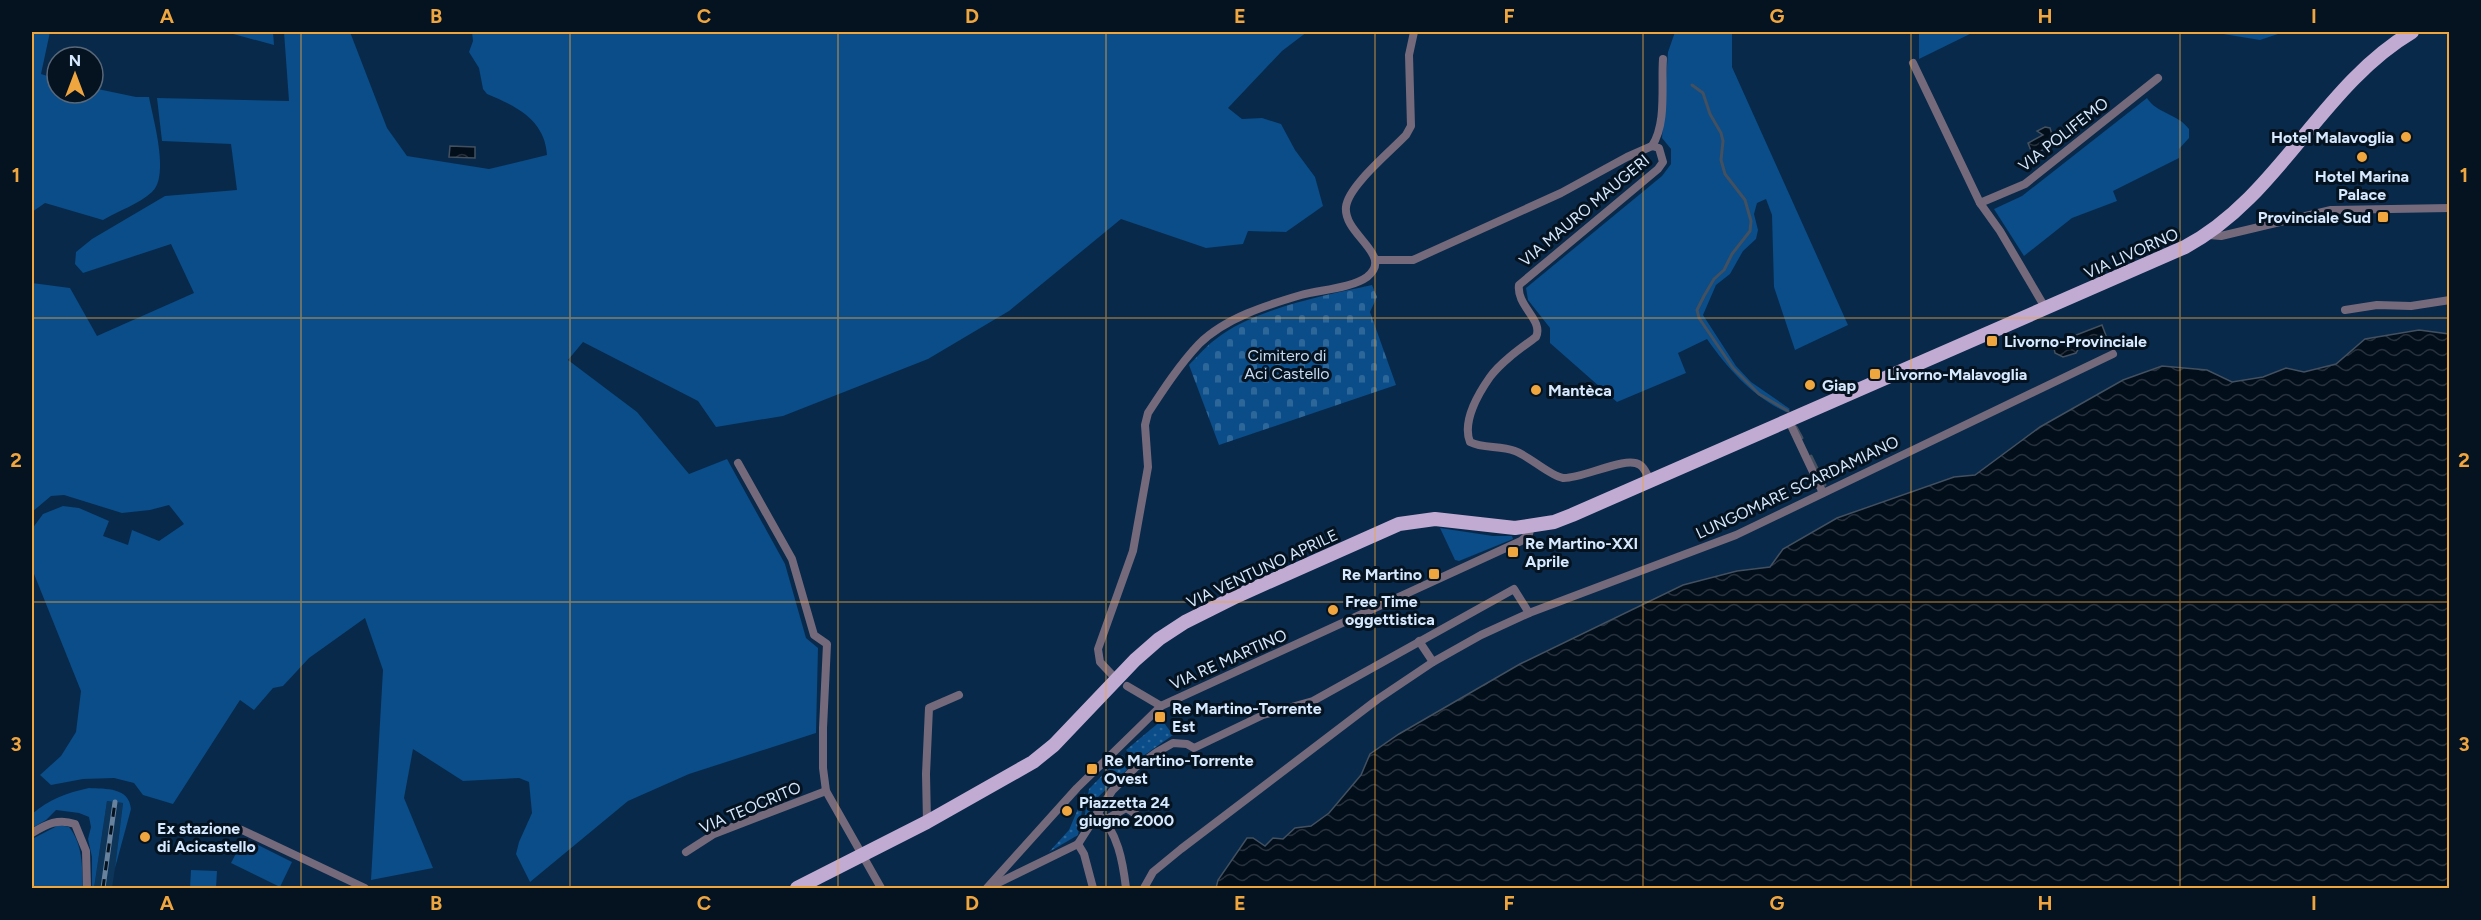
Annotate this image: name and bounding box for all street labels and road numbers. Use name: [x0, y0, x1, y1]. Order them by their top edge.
street label: VIA POLIFEMO: [2015, 93, 2112, 175]
street label: VIA MAURO MAUGERI: [1515, 150, 1653, 270]
street label: VIA LIVORNO: [2081, 224, 2181, 283]
street label: LUNGOMARE SCARDAMIANO: [1693, 432, 1902, 543]
street label: VIA VENTUNO APRILE: [1184, 525, 1341, 612]
street label: VIA RE MARTINO: [1167, 625, 1290, 694]
street label: VIA TEOCRITO: [697, 778, 804, 837]

